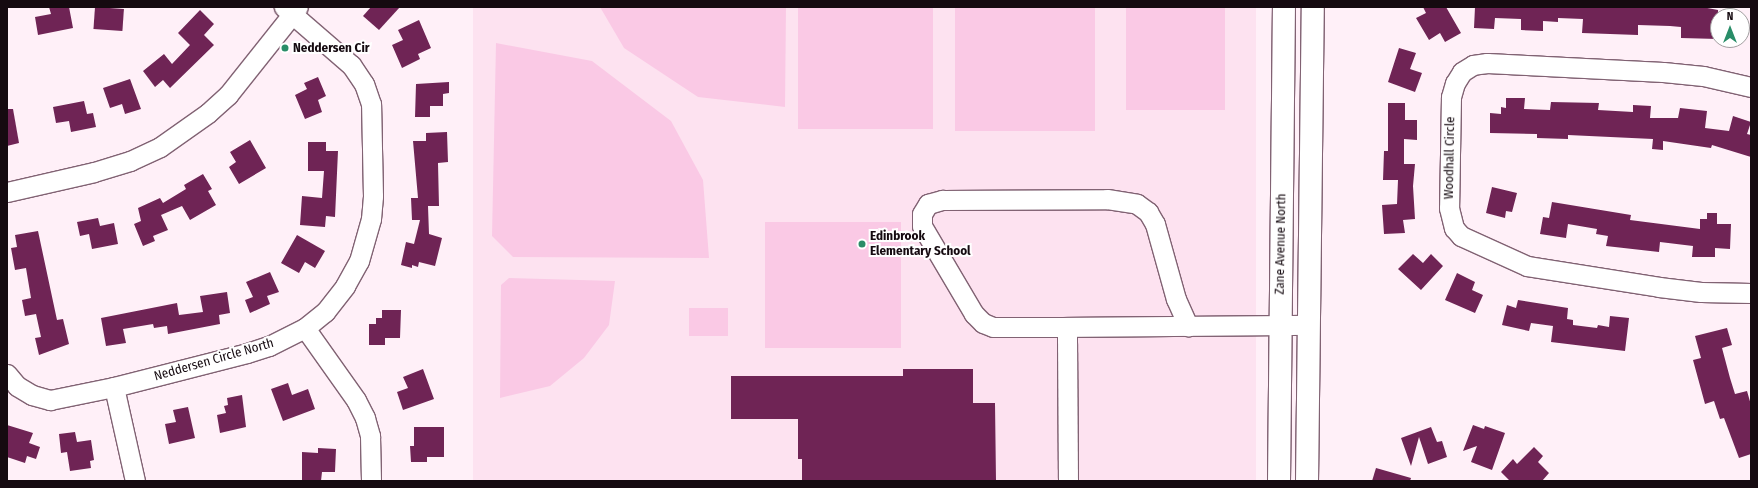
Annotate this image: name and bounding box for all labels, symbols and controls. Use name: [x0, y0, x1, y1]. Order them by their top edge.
north arrow: [1710, 8, 1750, 48]
text: N: [1727, 10, 1733, 23]
place label: Neddersen Cir: [293, 40, 370, 56]
marker: Neddersen Cir: [280, 43, 290, 53]
street label: Woodhall Circle: [1441, 117, 1459, 199]
street label: Zane Avenue North: [1272, 193, 1290, 295]
place label: Edinbrook Elementary School: [870, 229, 971, 260]
marker: Edinbrook Elementary School: [857, 239, 867, 249]
street label: Neddersen Circle North: [152, 335, 276, 385]

